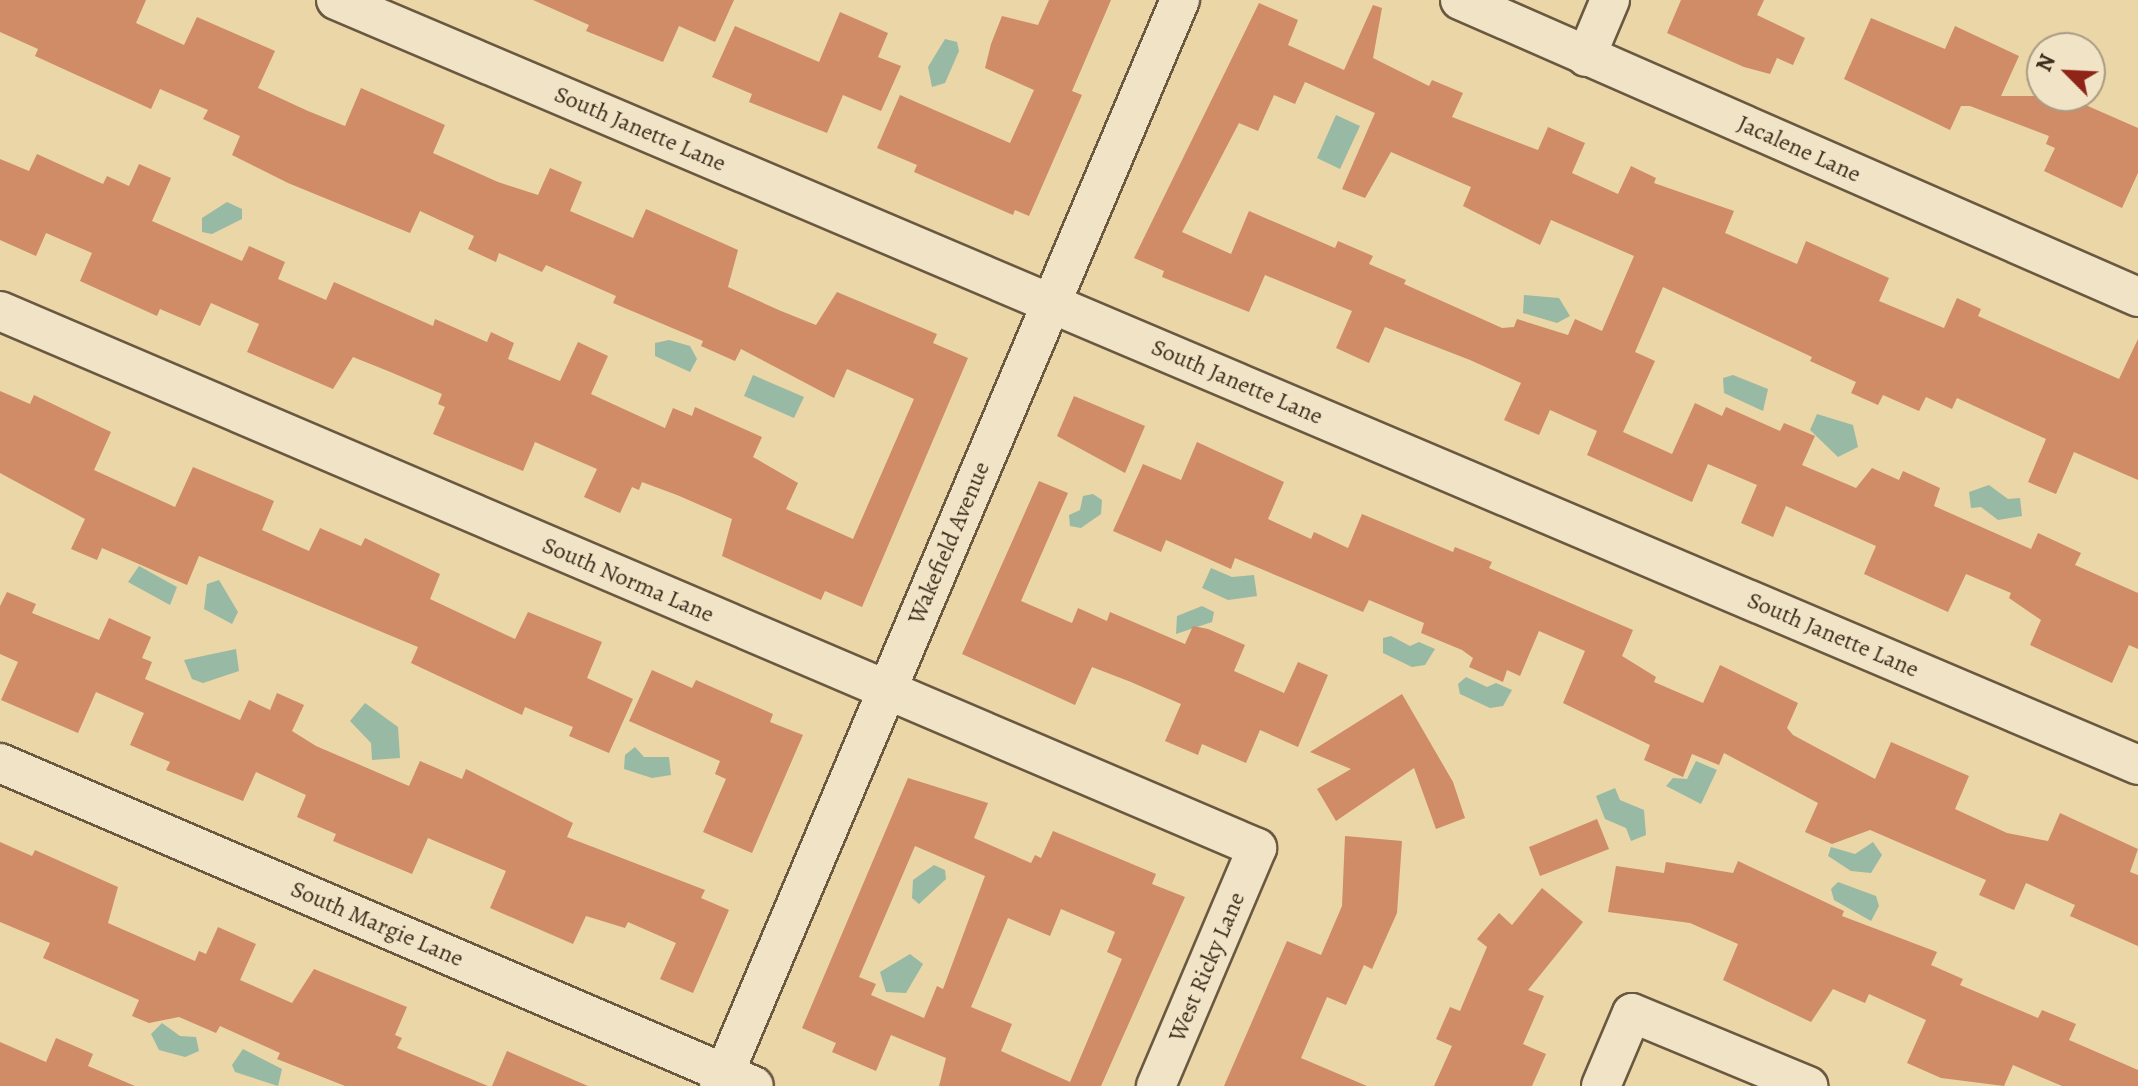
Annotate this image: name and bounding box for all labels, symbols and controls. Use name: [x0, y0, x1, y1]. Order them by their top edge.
north arrow: [2026, 32, 2106, 112]
text: N: [2029, 50, 2063, 76]
street label: South Janette Lane: [550, 80, 730, 178]
street label: Jacalene Lane: [1733, 109, 1865, 189]
street label: South Janette Lane: [1147, 333, 1327, 431]
street label: Wakefield Avenue: [902, 457, 996, 629]
street label: South Norma Lane: [538, 531, 718, 629]
street label: South Janette Lane: [1743, 586, 1923, 684]
street label: South Margie Lane: [286, 875, 468, 973]
street label: West Ricky Lane: [1163, 888, 1251, 1046]

